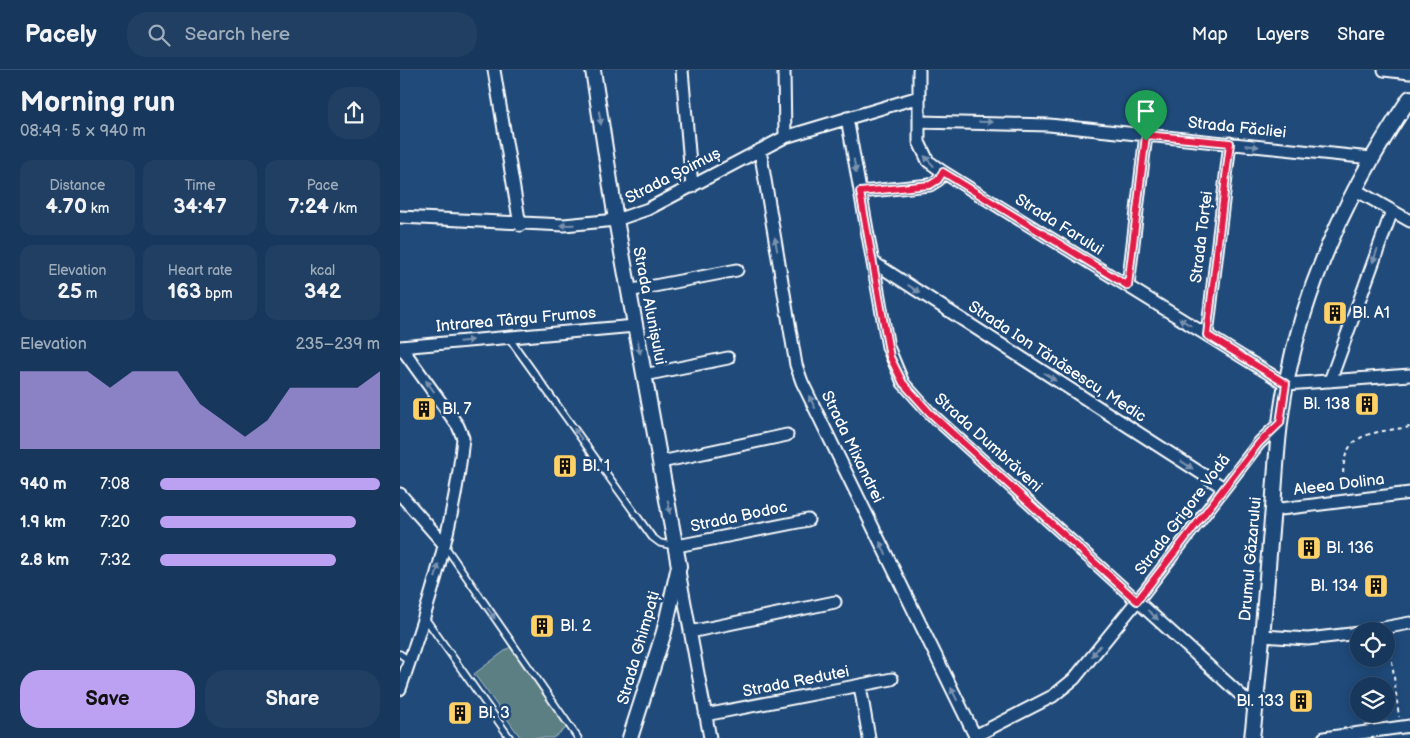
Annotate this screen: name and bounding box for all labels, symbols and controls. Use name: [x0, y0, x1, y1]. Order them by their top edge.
search box: [127, 12, 477, 57]
text: Pacely: [25, 20, 97, 49]
icon: search: [145, 21, 173, 49]
text: Search here: [185, 23, 290, 46]
text: Map: [1192, 24, 1228, 45]
text: Layers: [1256, 24, 1309, 45]
text: Share: [1337, 24, 1385, 45]
text: Morning run: [20, 86, 175, 119]
button: share: [328, 87, 380, 139]
pin: [1125, 90, 1167, 141]
icon: arrive: [1132, 97, 1160, 125]
one-way arrow: [596, 111, 604, 127]
street label: Strada Făcliei: [1187, 113, 1287, 143]
one-way arrow: [978, 118, 994, 126]
text: 08:49 · 5 × 940 m: [20, 122, 146, 141]
one-way arrow: [1244, 142, 1260, 150]
street label: Strada Șoimuș: [622, 144, 724, 208]
one-way arrow: [923, 155, 935, 167]
one-way arrow: [852, 158, 860, 174]
text: Distance: [49, 177, 105, 194]
text: Time: [184, 177, 216, 194]
text: Pace: [307, 177, 339, 194]
street label: Strada Farului: [1011, 190, 1107, 260]
street label: Strada Torței: [1187, 190, 1217, 284]
text: 4.70: [45, 194, 87, 219]
text: 34:47: [173, 194, 227, 219]
text: 7:24: [288, 194, 329, 219]
text: km: [87, 200, 109, 217]
text: /km: [329, 200, 357, 217]
one-way arrow: [559, 221, 575, 229]
one-way arrow: [771, 236, 779, 252]
street label: Strada Alunișului: [628, 245, 670, 367]
one-way arrow: [1371, 249, 1378, 264]
text: Elevation: [48, 262, 107, 279]
text: Heart rate: [168, 262, 232, 279]
text: kcal: [310, 262, 335, 279]
text: 25: [57, 279, 82, 304]
text: 163: [167, 279, 201, 304]
text: 342: [304, 279, 341, 304]
one-way arrow: [907, 284, 920, 293]
text: m: [82, 285, 97, 302]
text: bpm: [201, 285, 233, 302]
street label: Strada Ion Tănăsescu, Medic: [964, 297, 1150, 427]
building icon: Bl. A1: [1322, 300, 1348, 326]
street label: Intrarea Târgu Frumos: [435, 304, 597, 336]
place label: Bl. A1: [1352, 304, 1390, 323]
one-way arrow: [1178, 317, 1191, 326]
text: Elevation: [20, 335, 87, 354]
text: 235–239 m: [296, 335, 380, 354]
one-way arrow: [458, 337, 474, 345]
one-way arrow: [635, 340, 643, 356]
one-way arrow: [1044, 372, 1057, 381]
one-way arrow: [425, 379, 435, 393]
street label: Strada Mixandrei: [817, 388, 887, 506]
street label: Strada Dumbrăveni: [930, 389, 1046, 497]
building icon: Bl. 138: [1354, 391, 1380, 417]
one-way arrow: [808, 395, 816, 409]
place label: Bl. 138: [1303, 395, 1350, 414]
building icon: Bl. 7: [411, 396, 437, 422]
place label: Bl. 7: [442, 400, 472, 419]
one-way arrow: [573, 427, 583, 441]
street label: Strada Grigore Vodă: [1131, 451, 1235, 579]
building icon: Bl. 1: [552, 453, 578, 479]
place label: Bl. 1: [582, 457, 610, 476]
one-way arrow: [1180, 460, 1194, 469]
street label: Aleea Dolina: [1292, 470, 1386, 500]
text: 940 m: [20, 475, 67, 494]
text: 7:08: [100, 475, 130, 494]
street label: Drumul Găzarului: [1236, 496, 1266, 622]
street label: Strada Bodoc: [689, 497, 789, 537]
one-way arrow: [666, 499, 674, 515]
text: 1.9 km: [20, 513, 66, 532]
text: 7:20: [100, 513, 130, 532]
building icon: Bl. 136: [1296, 535, 1322, 561]
place label: Bl. 136: [1326, 539, 1374, 558]
one-way arrow: [879, 541, 887, 555]
text: 2.8 km: [20, 551, 69, 570]
text: 7:32: [100, 551, 130, 570]
one-way arrow: [433, 563, 441, 578]
building icon: Bl. 134: [1363, 573, 1389, 599]
place label: Bl. 134: [1310, 577, 1358, 596]
street label: Strada Ghimpați: [614, 589, 664, 707]
one-way arrow: [487, 606, 496, 620]
one-way arrow: [1147, 609, 1159, 621]
building icon: Bl. 2: [529, 613, 555, 639]
place label: Bl. 2: [560, 617, 592, 636]
map controls: [1350, 622, 1395, 722]
button: locate: [1350, 622, 1395, 667]
one-way arrow: [1090, 645, 1101, 658]
street label: Strada Redutei: [741, 662, 851, 702]
button: Save: [20, 670, 195, 728]
button: Share: [205, 670, 380, 728]
button: layers: [1350, 677, 1395, 722]
one-way arrow: [950, 687, 958, 701]
building icon: Bl. 133: [1288, 688, 1314, 714]
place label: Bl. 133: [1236, 692, 1284, 711]
building icon: Bl. 3: [447, 700, 473, 726]
place label: Bl. 3: [478, 704, 510, 723]

